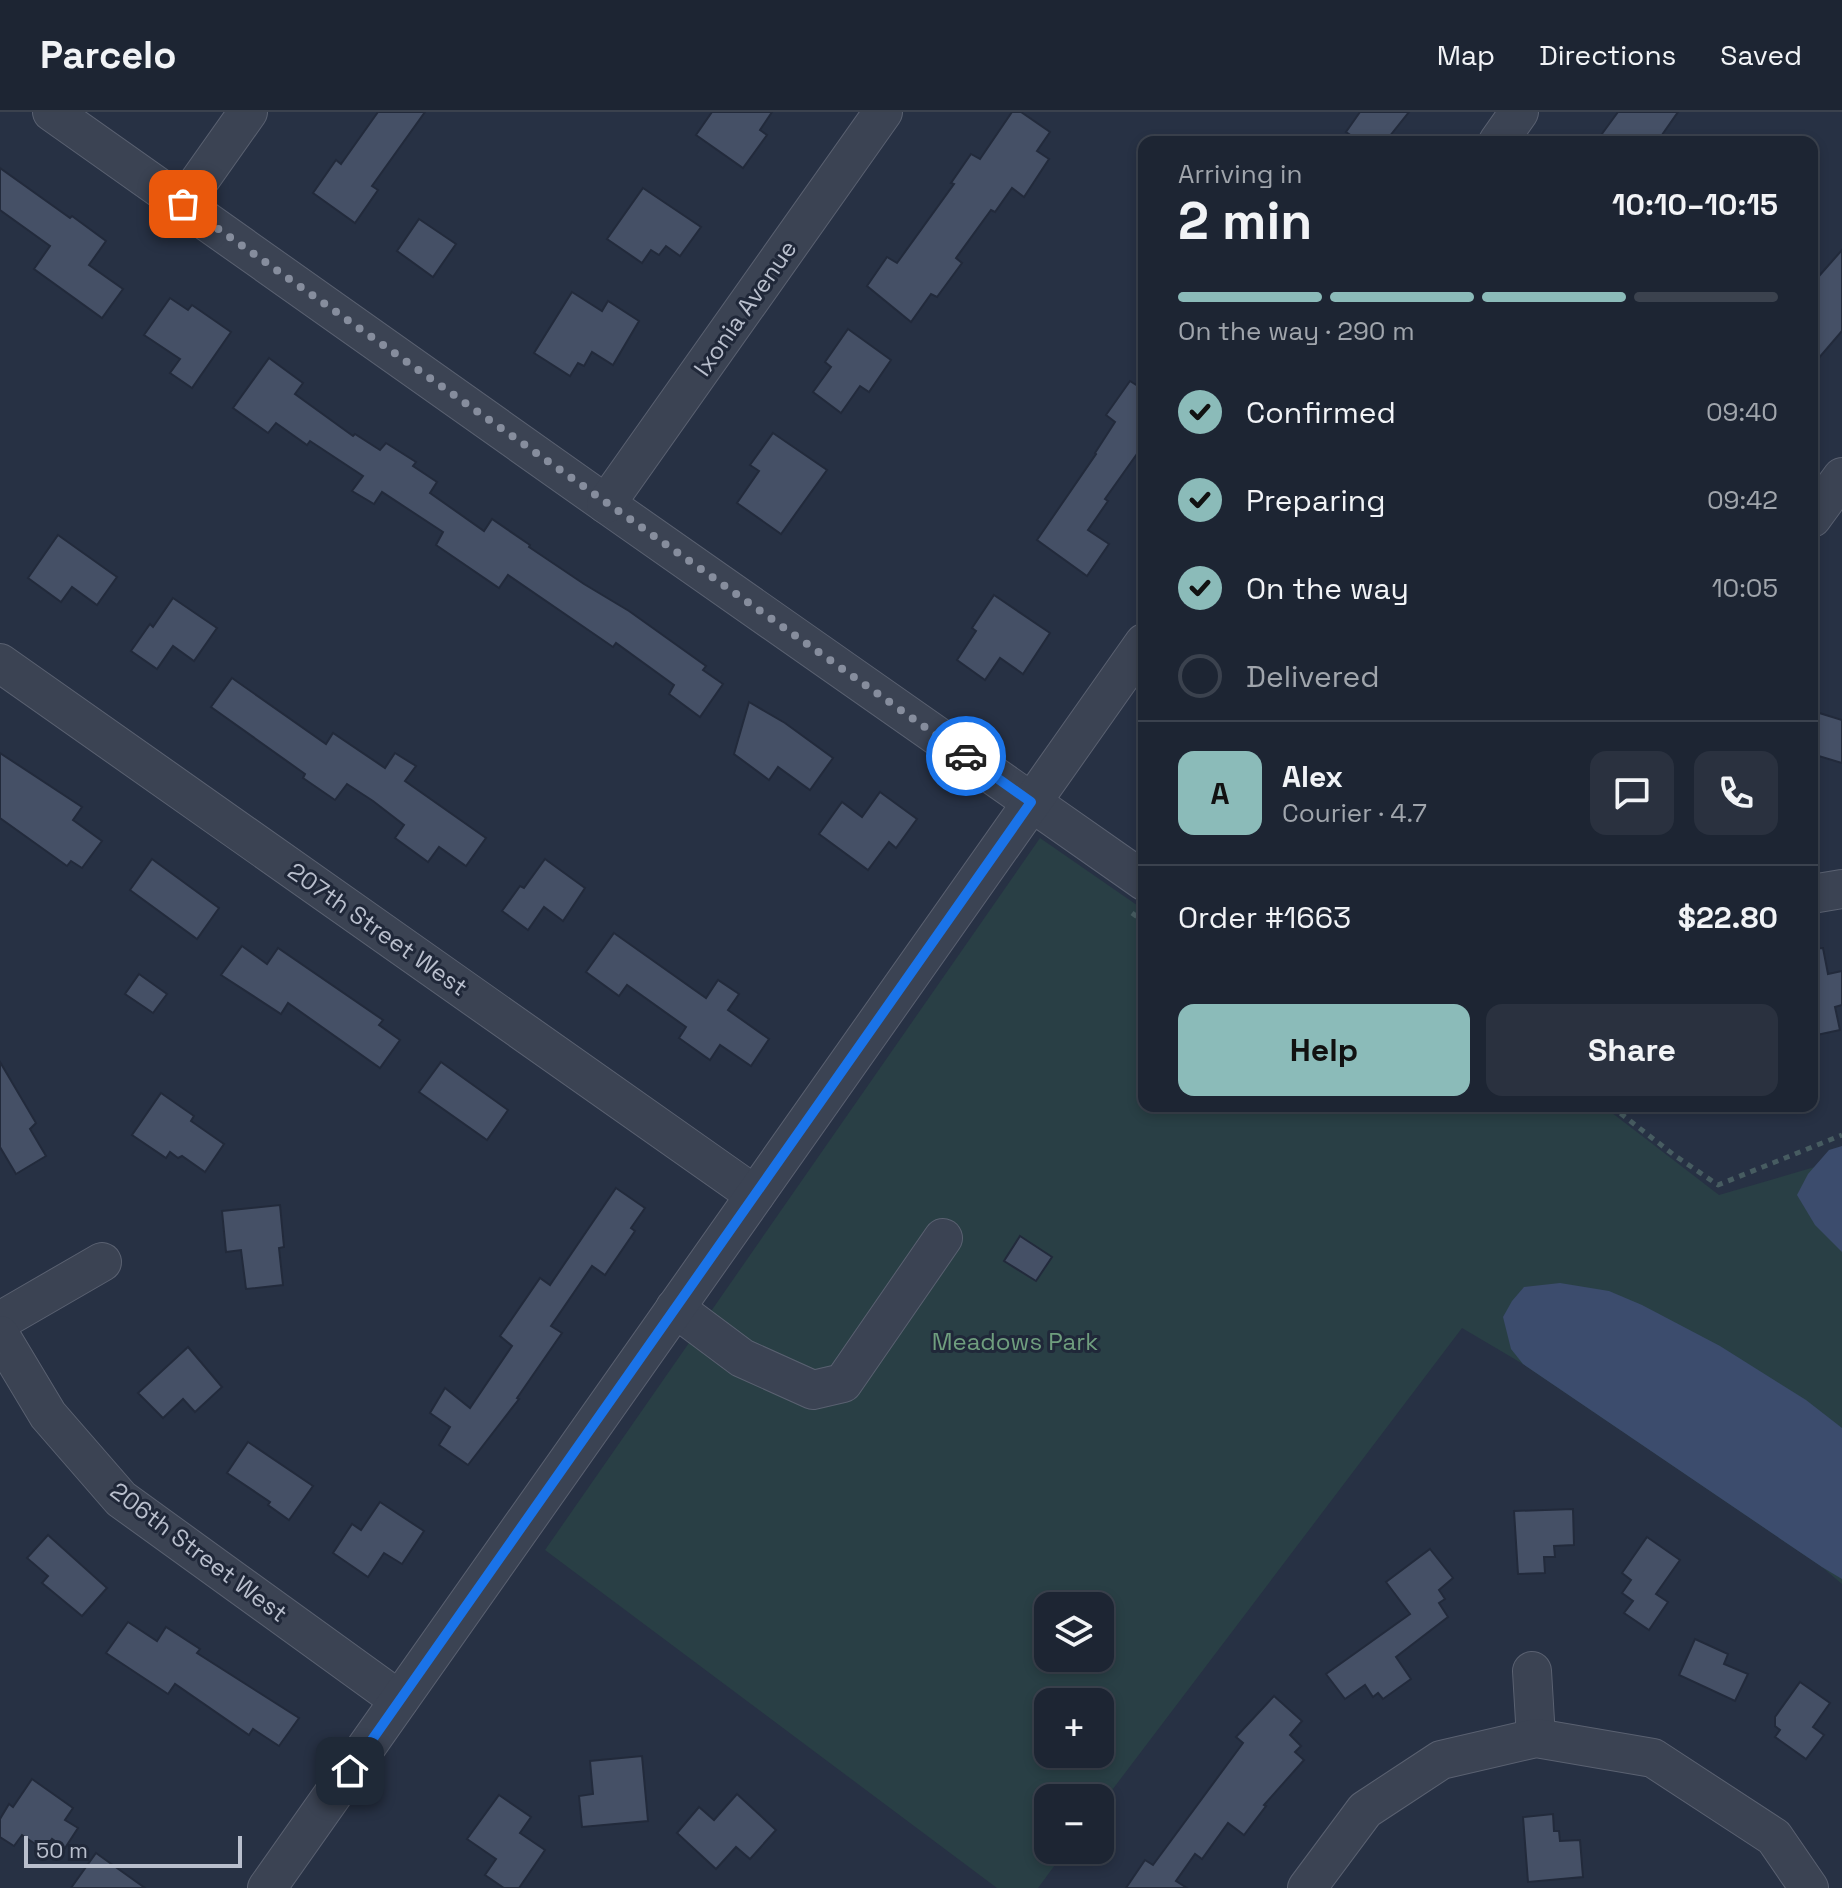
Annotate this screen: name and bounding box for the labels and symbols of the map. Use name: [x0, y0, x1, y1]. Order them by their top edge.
pin: [149, 170, 217, 238]
street label: Ixonia Avenue: [687, 234, 803, 382]
courier: [926, 716, 1006, 796]
street label: 207th Street West: [282, 855, 474, 1003]
park label: Meadows Park: [932, 1326, 1098, 1357]
street label: 206th Street West: [104, 1475, 294, 1629]
pin: [316, 1737, 384, 1805]
scale bar: [24, 1832, 242, 1868]

